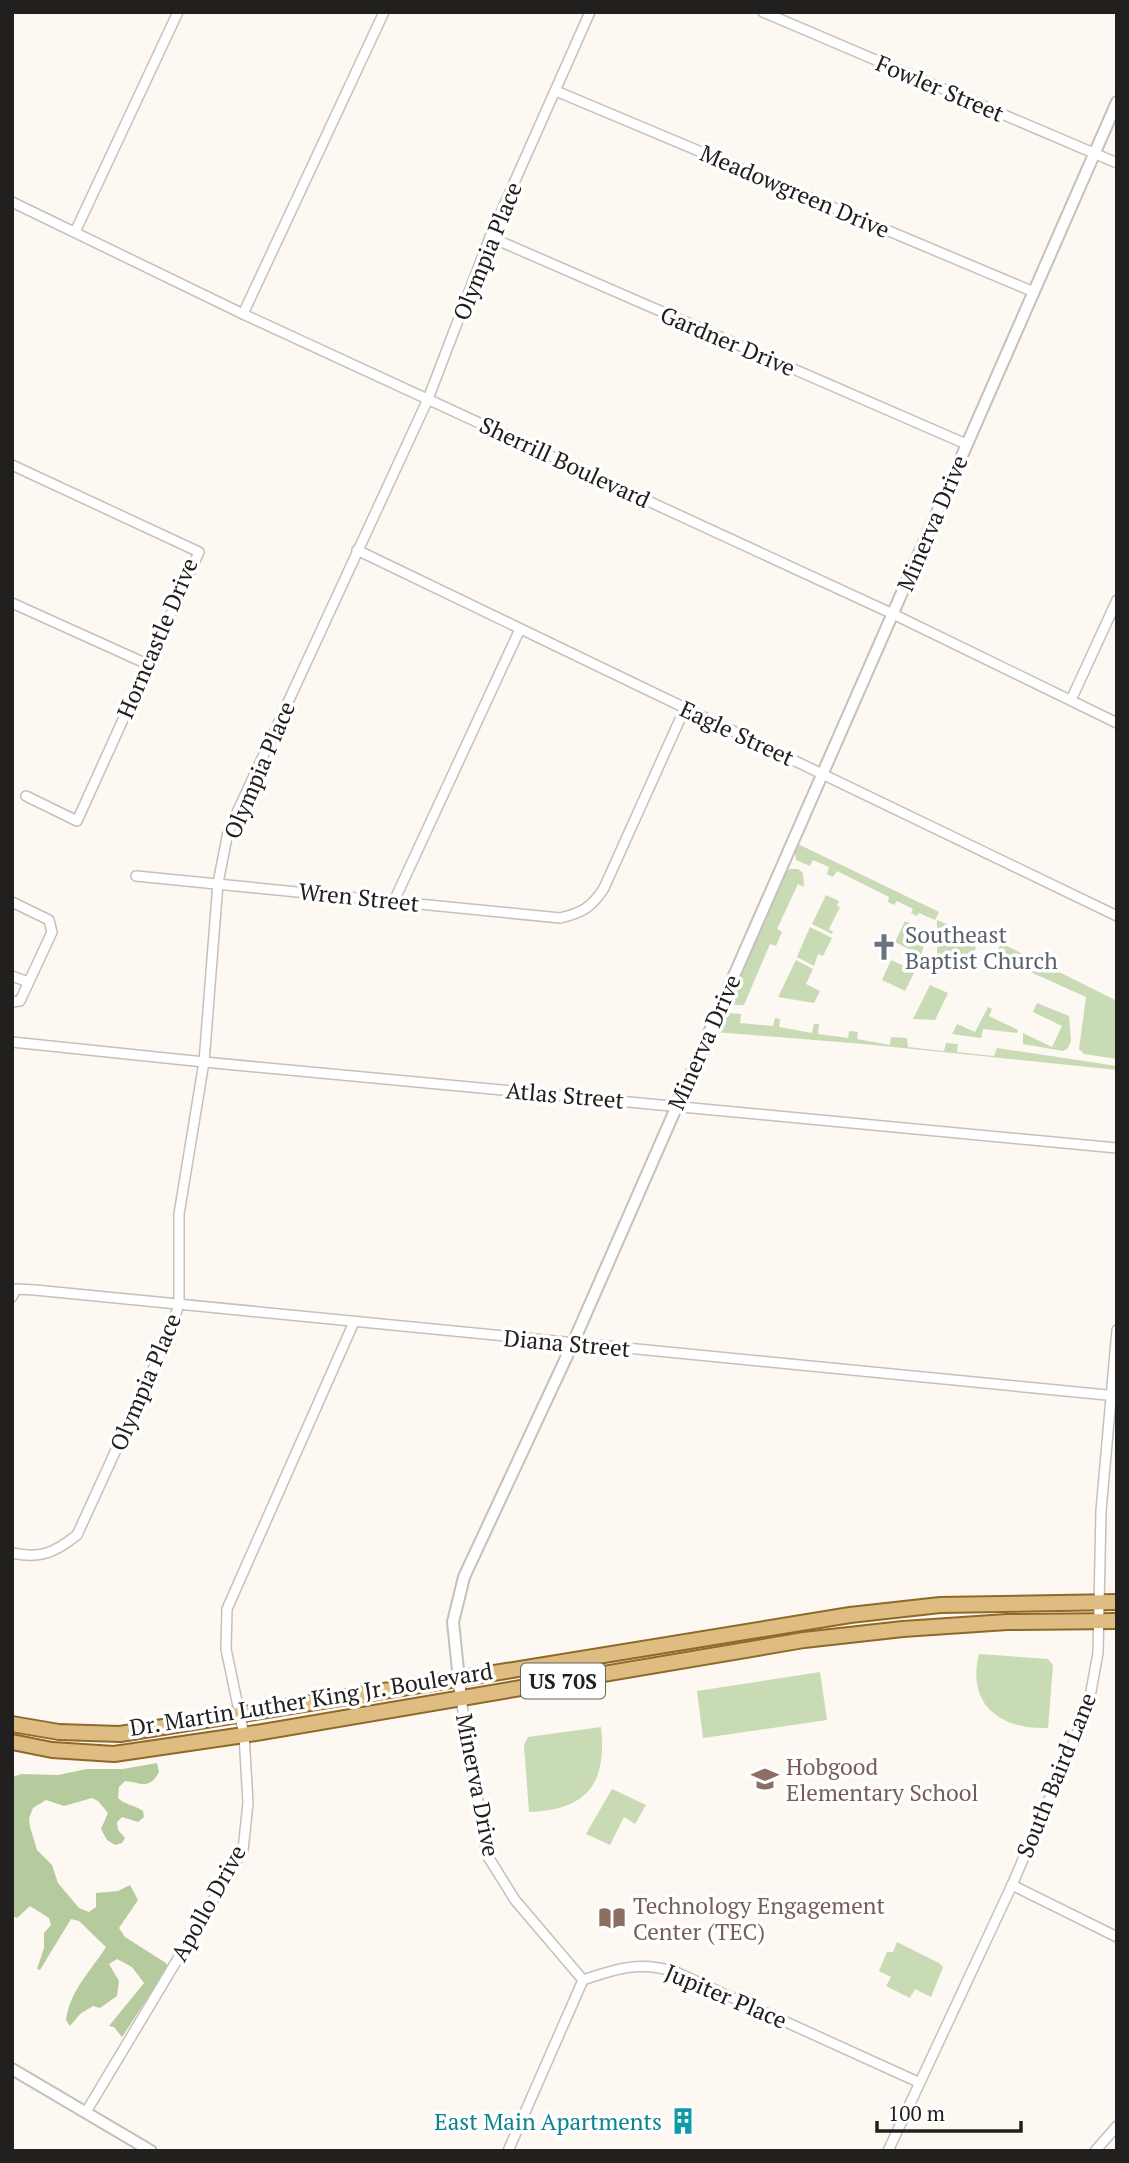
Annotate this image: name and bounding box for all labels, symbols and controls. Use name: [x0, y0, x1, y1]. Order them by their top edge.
street label: Fowler Street: [871, 47, 1009, 129]
street label: Meadowgreen Drive: [696, 137, 894, 245]
street label: Olympia Place: [445, 177, 529, 325]
street label: Gardner Drive: [656, 299, 800, 383]
street label: Sherrill Boulevard: [475, 409, 655, 515]
street label: Minerva Drive: [889, 450, 975, 596]
street label: Horncastle Drive: [109, 553, 205, 723]
street label: Eagle Street: [675, 693, 800, 773]
street label: Olympia Place: [216, 696, 302, 844]
street label: Wren Street: [297, 875, 421, 919]
place label: Southeast Baptist Church: [905, 919, 1058, 976]
church icon: Southeast Baptist Church: [869, 932, 899, 962]
street label: Minerva Drive: [660, 969, 748, 1115]
street label: Atlas Street: [505, 1074, 626, 1116]
street label: Olympia Place: [102, 1308, 188, 1456]
street label: Diana Street: [502, 1322, 632, 1364]
street label: Dr. Martin Luther King Jr. Boulevard: [127, 1655, 495, 1743]
road number: US 70S: [521, 1664, 605, 1698]
street label: South Baird Lane: [1009, 1688, 1103, 1862]
street label: Minerva Drive: [449, 1711, 507, 1859]
place label: Hobgood Elementary School: [786, 1751, 979, 1808]
school or university icon: Hobgood Elementary School: [750, 1764, 780, 1794]
street label: Apollo Drive: [163, 1839, 253, 1967]
place label: Technology Engagement Center (TEC): [633, 1890, 885, 1947]
library icon: Technology Engagement Center (TEC): [597, 1903, 627, 1933]
street label: Jupiter Place: [660, 1956, 792, 2036]
scale bar: [877, 2090, 1020, 2134]
text: 100 m: [888, 2099, 945, 2127]
place label: East Main Apartments: [434, 2106, 662, 2137]
building icon: East Main Apartments: [668, 2106, 698, 2136]

